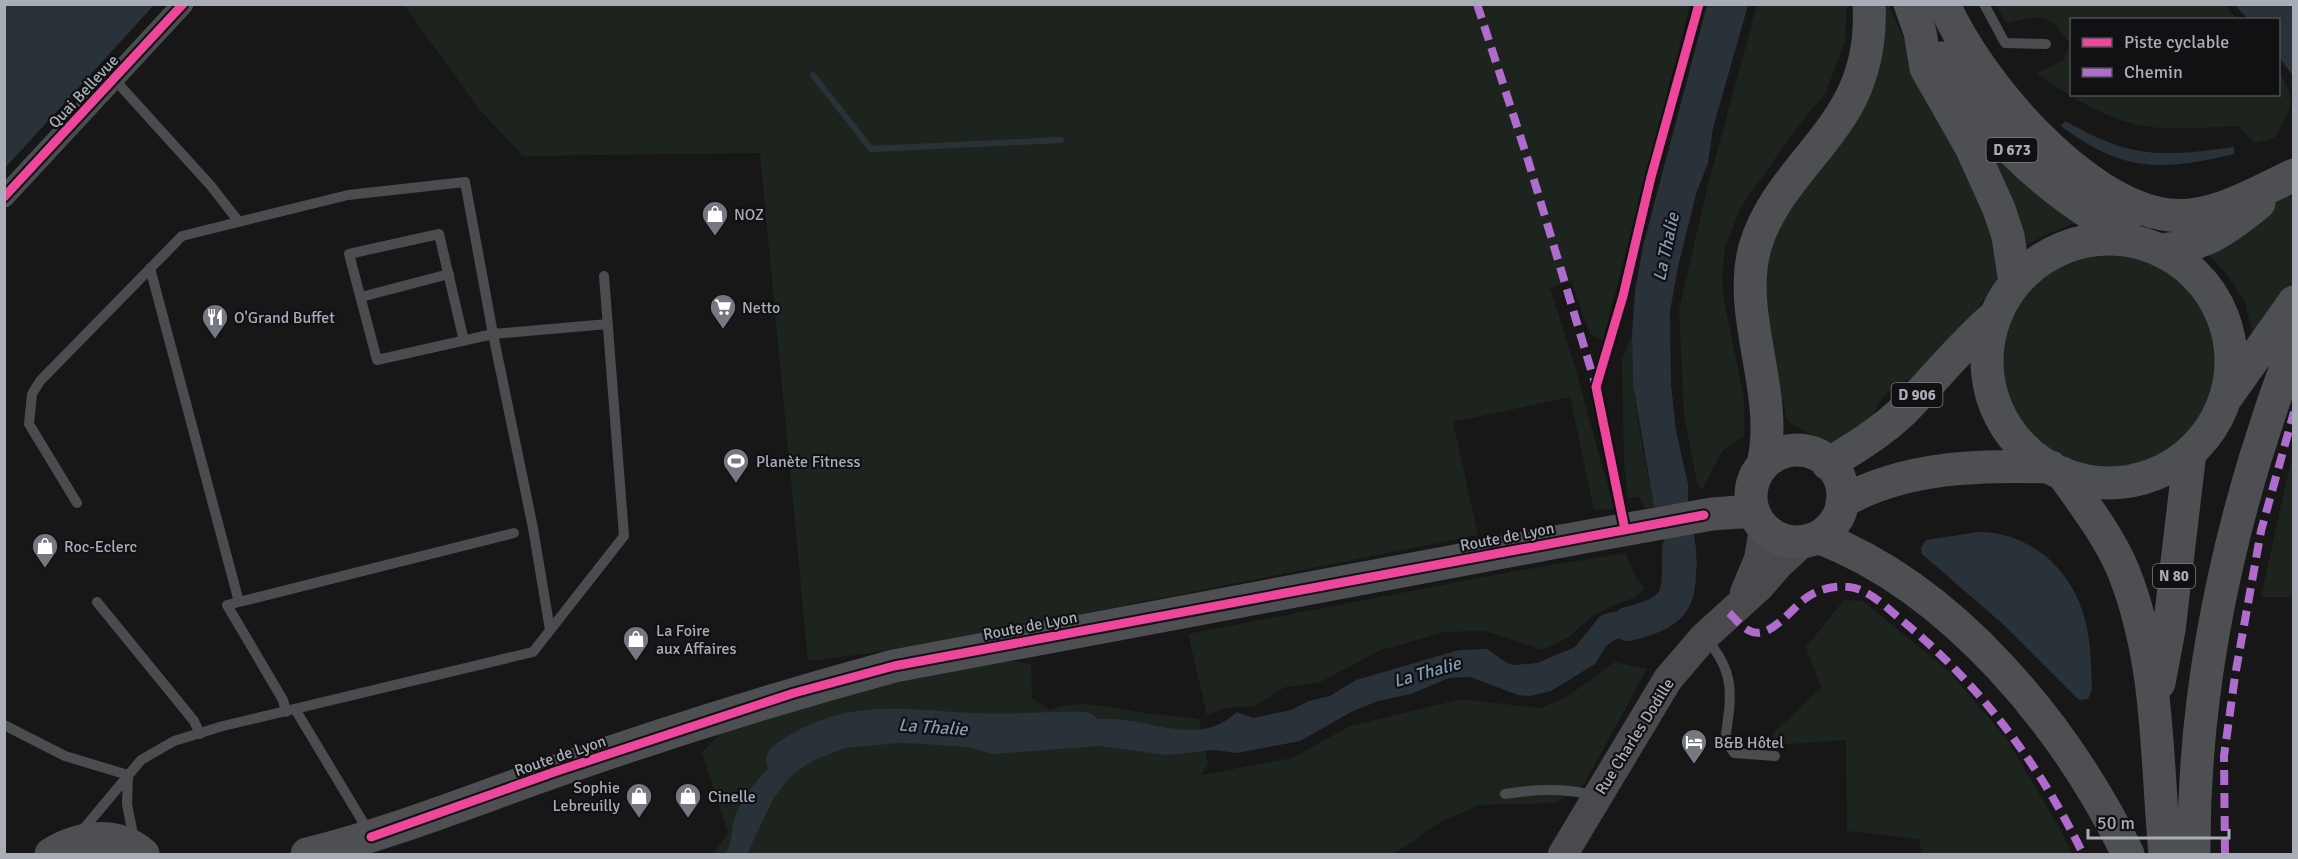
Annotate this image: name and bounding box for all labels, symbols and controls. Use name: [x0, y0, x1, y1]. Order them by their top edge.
legend: [2070, 18, 2280, 96]
text: Piste cyclable: [2124, 31, 2229, 53]
street label: Quai Bellevue: [44, 51, 123, 133]
text: Chemin: [2124, 61, 2183, 83]
road number: D 673: [1986, 138, 2038, 162]
shop icon: NOZ: [700, 199, 730, 237]
place label: NOZ: [734, 205, 764, 225]
water label: La Thalie: [1648, 210, 1684, 283]
supermarket icon: Netto: [708, 292, 738, 330]
place label: Netto: [742, 298, 780, 318]
restaurant icon: O'Grand Buffet: [200, 302, 230, 340]
place label: O'Grand Buffet: [234, 308, 335, 328]
road number: D 906: [1892, 383, 1942, 407]
sports icon: Planète Fitness: [721, 446, 751, 484]
place label: Planète Fitness: [756, 452, 861, 472]
street label: Route de Lyon: [1458, 518, 1556, 556]
shop icon: Roc-Eclerc: [30, 531, 60, 569]
place label: Roc-Eclerc: [64, 537, 137, 557]
road number: N 80: [2153, 564, 2195, 588]
street label: Route de Lyon: [981, 607, 1079, 645]
place label: La Foire aux Affaires: [656, 621, 737, 659]
shop icon: La Foire aux Affaires: [621, 624, 651, 662]
water label: La Thalie: [1391, 652, 1464, 692]
street label: Rue Charles Dodille: [1591, 675, 1679, 798]
water label: La Thalie: [898, 714, 969, 740]
hotel icon: B&B Hôtel: [1679, 727, 1709, 765]
street label: Route de Lyon: [512, 731, 609, 781]
place label: B&B Hôtel: [1714, 733, 1784, 753]
place label: Sophie Lebreuilly: [552, 778, 621, 816]
shop icon: Sophie Lebreuilly: [624, 781, 654, 819]
shop icon: Cinelle: [673, 781, 703, 819]
place label: Cinelle: [708, 787, 756, 807]
scale bar: [2088, 802, 2229, 840]
text: 50 m: [2097, 812, 2135, 834]

